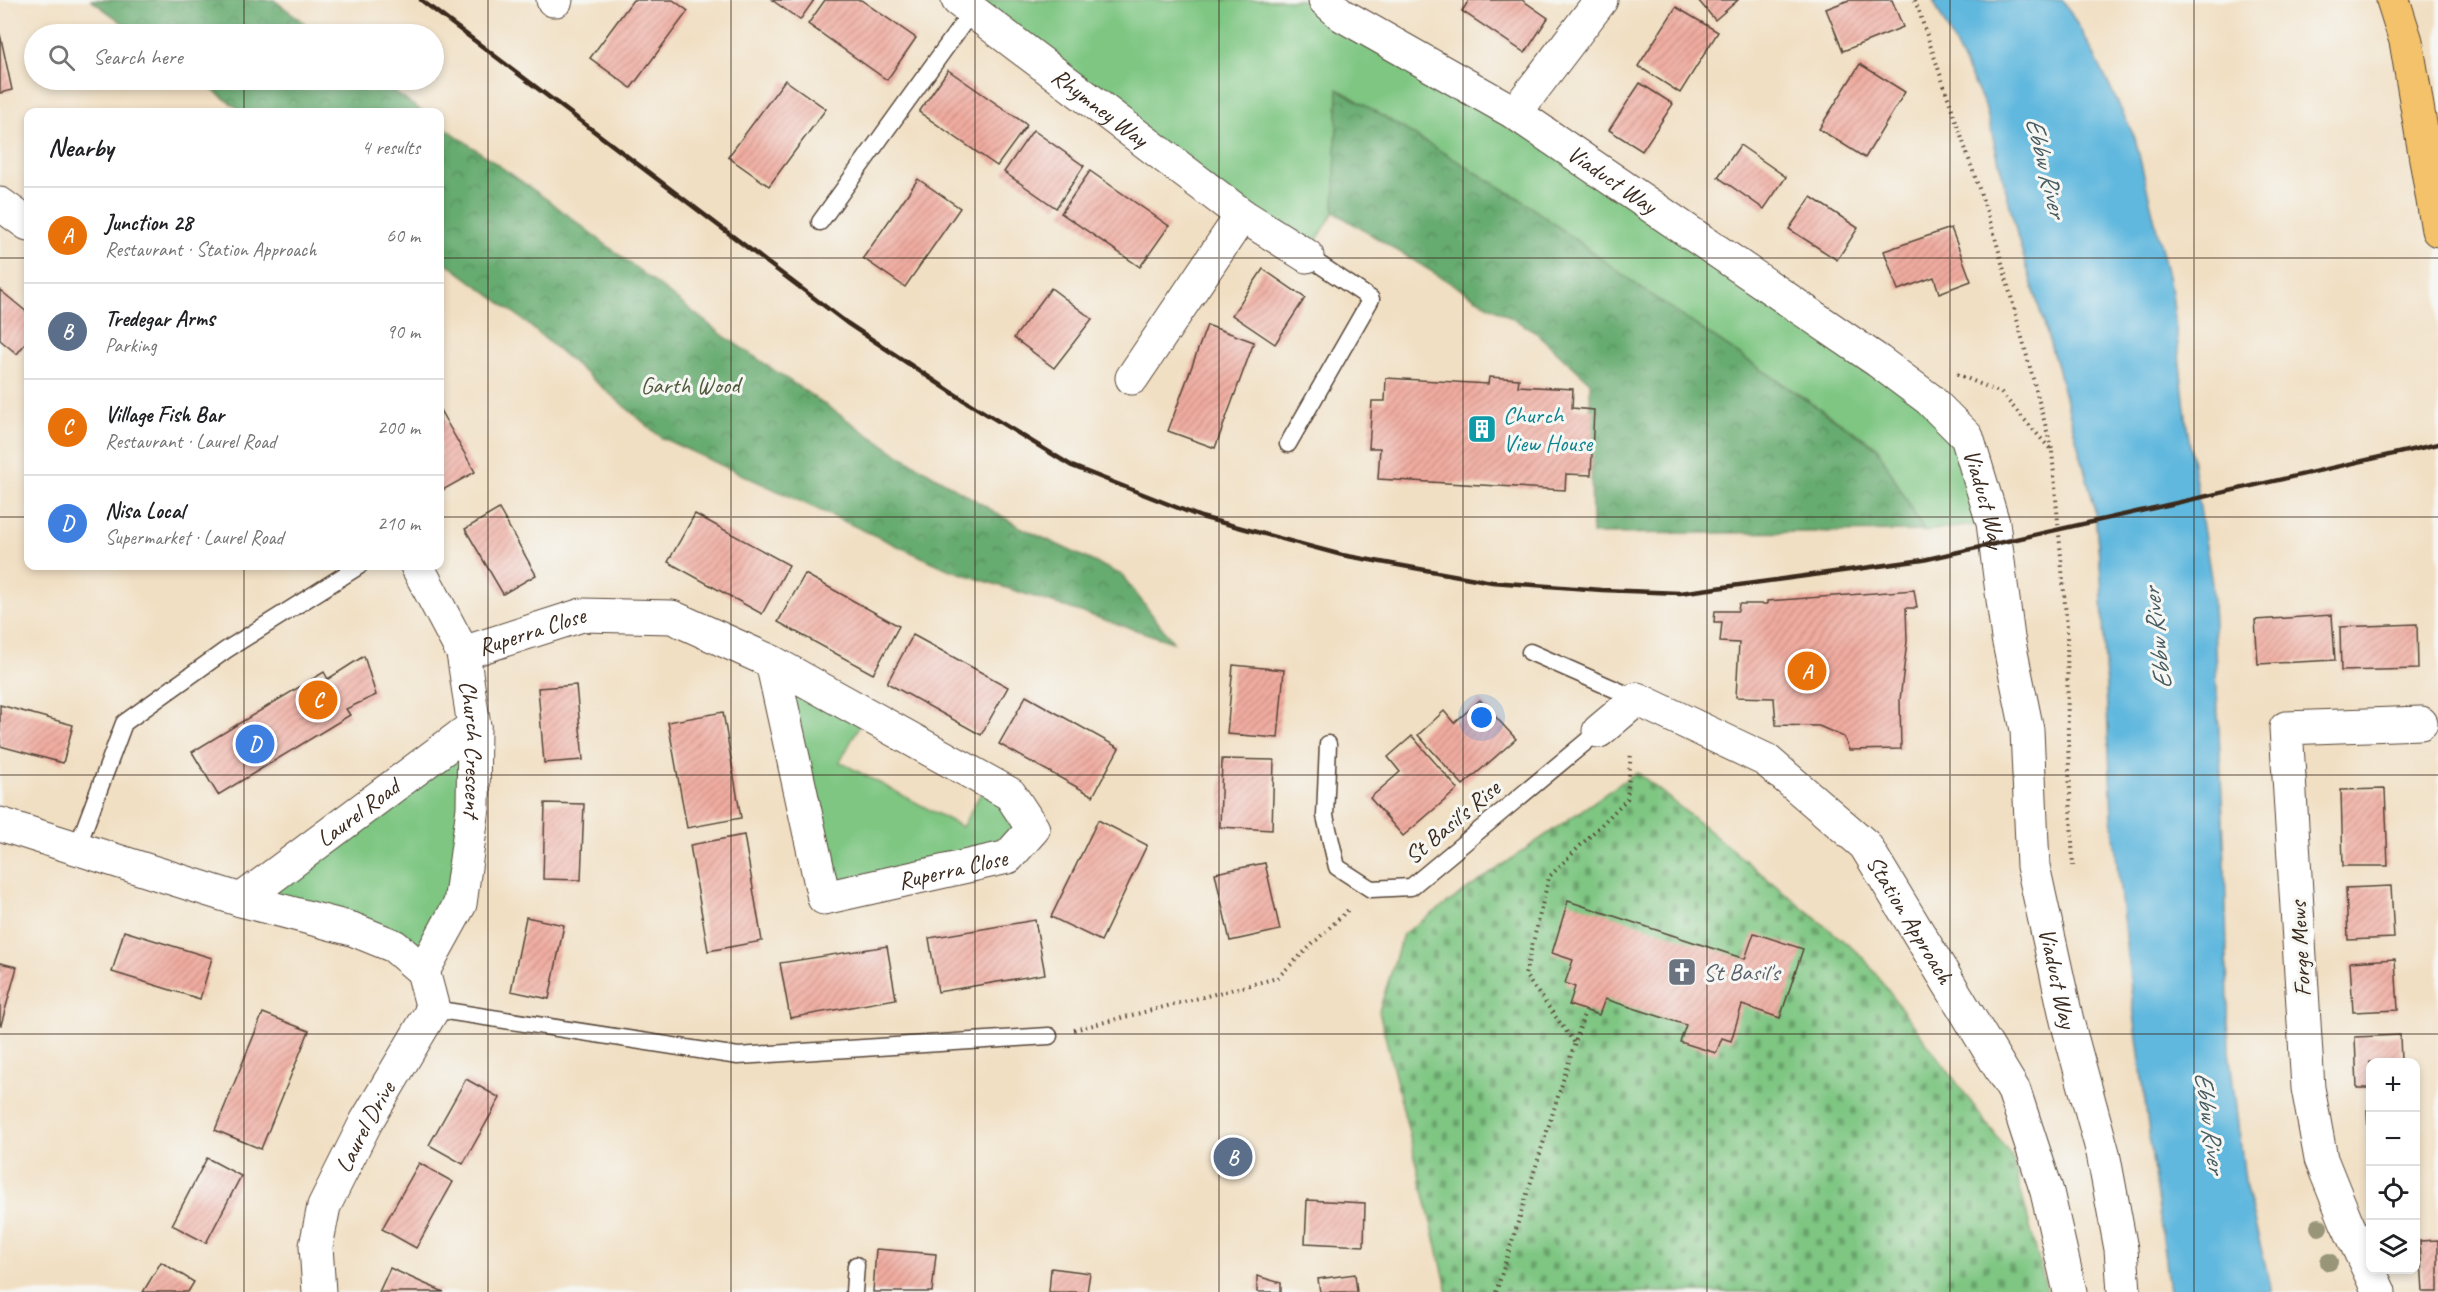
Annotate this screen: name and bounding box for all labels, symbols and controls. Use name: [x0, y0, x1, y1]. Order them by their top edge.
search box: [24, 24, 444, 90]
icon: search: [45, 41, 78, 74]
text: Search here: [93, 43, 183, 71]
street label: Rhymney Way: [1046, 61, 1156, 155]
water label: Ebbw River: [2018, 114, 2075, 224]
text: Nearby: [48, 131, 113, 164]
text: 4 results: [361, 135, 420, 160]
street label: Viaduct Way: [1561, 138, 1664, 221]
text: Junction 28: [105, 209, 192, 237]
text: A: [62, 223, 73, 248]
text: 60 m: [386, 223, 420, 248]
text: Restaurant · Station Approach: [105, 237, 316, 262]
text: Tredegar Arms: [105, 305, 215, 333]
text: B: [62, 319, 73, 344]
text: 90 m: [386, 319, 420, 344]
text: Parking: [105, 333, 157, 358]
park label: Garth Wood: [640, 370, 743, 400]
place label: Church View House: [1503, 400, 1594, 458]
text: Village Fish Bar: [105, 401, 224, 429]
building icon: Church View House: [1466, 413, 1498, 445]
text: C: [63, 415, 72, 440]
text: 200 m: [377, 415, 420, 440]
text: Restaurant · Laurel Road: [105, 429, 276, 454]
street label: Viaduct Way: [1957, 446, 2011, 552]
text: Nisa Local: [105, 497, 184, 525]
text: D: [62, 511, 73, 536]
text: 210 m: [377, 511, 420, 536]
text: Supermarket · Laurel Road: [105, 525, 283, 550]
water label: Ebbw River: [2134, 583, 2180, 691]
street label: Ruperra Close: [474, 599, 591, 662]
pin: A: [1788, 648, 1826, 694]
pin: C: [298, 678, 338, 722]
street label: Church Crescent: [452, 679, 489, 822]
your location: [1467, 703, 1496, 732]
pin: D: [236, 722, 274, 766]
street label: Laurel Road: [310, 770, 408, 853]
street label: St Basil's Rise: [1398, 772, 1508, 871]
street label: Ruperra Close: [895, 842, 1012, 896]
street label: Station Approach: [1860, 850, 1961, 990]
street label: Forge Mews: [2282, 898, 2317, 997]
street label: Viaduct Way: [2032, 925, 2084, 1033]
church icon: St Basil's: [1666, 956, 1698, 988]
place label: St Basil's: [1703, 957, 1782, 987]
map controls: [2366, 1058, 2420, 1274]
button: +: [2366, 1058, 2420, 1112]
water label: Ebbw River: [2187, 1069, 2234, 1178]
street label: Laurel Drive: [328, 1074, 403, 1177]
button: −: [2366, 1112, 2420, 1166]
pin: B: [1214, 1134, 1252, 1180]
button: locate: [2366, 1166, 2420, 1220]
button: layers: [2366, 1220, 2420, 1274]

